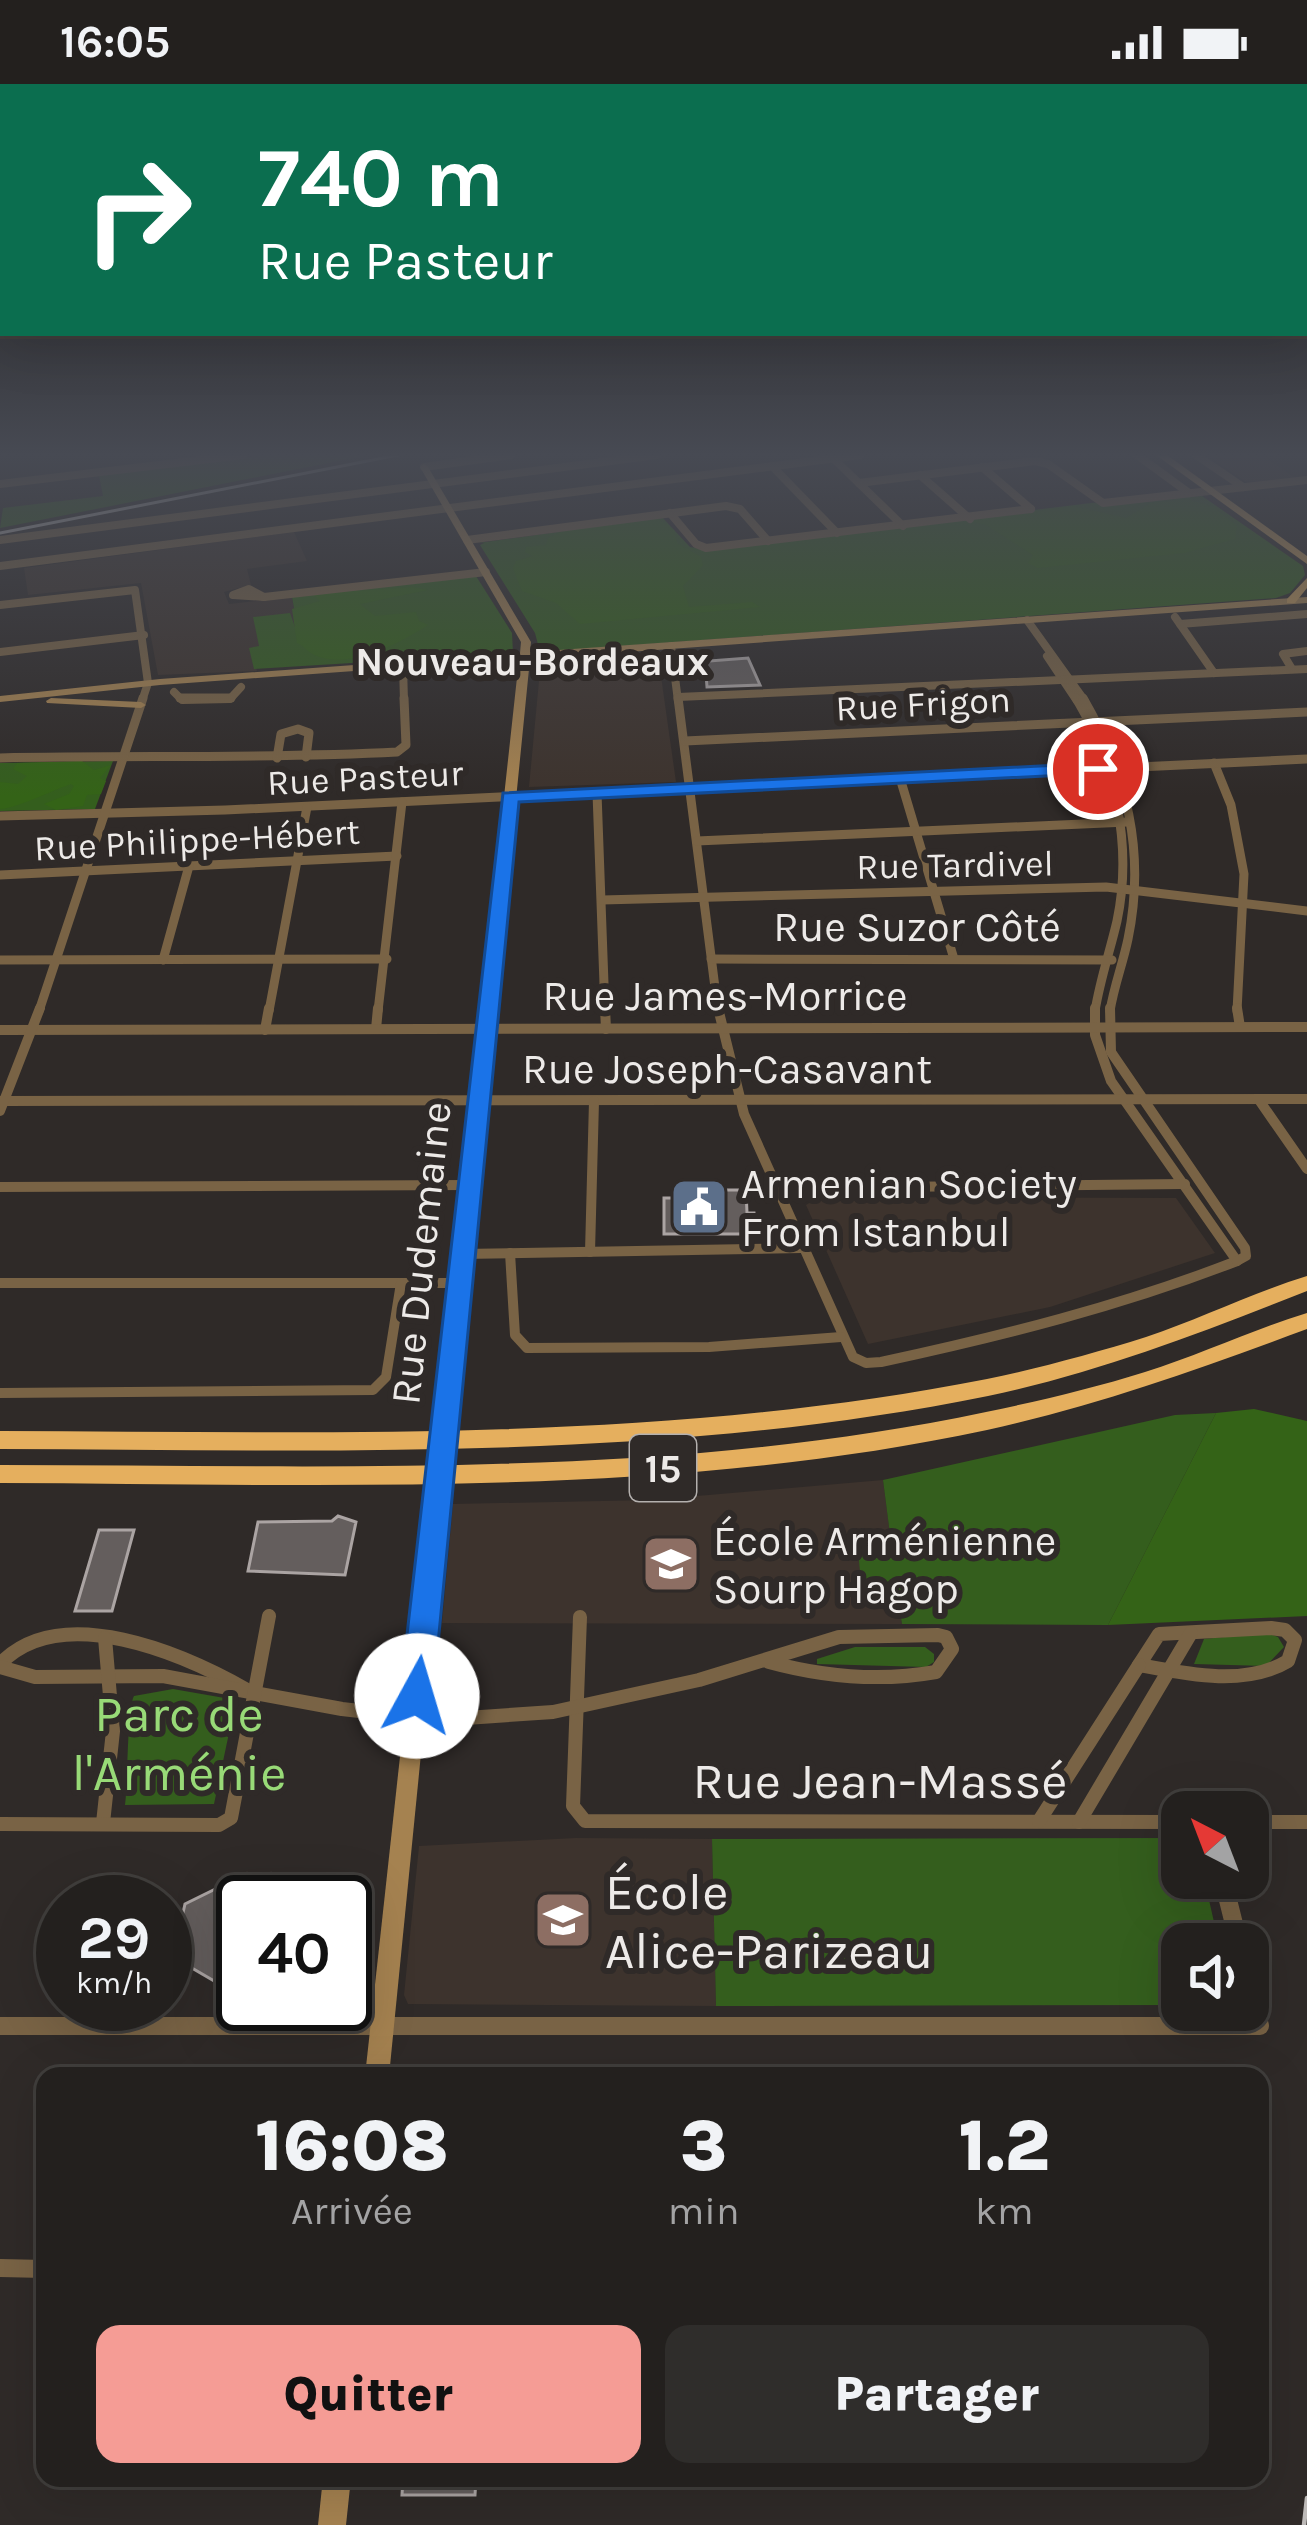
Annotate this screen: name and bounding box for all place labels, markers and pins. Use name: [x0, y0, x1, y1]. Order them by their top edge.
pin: [1047, 718, 1149, 820]
place label: Armenian Society From Istanbul: [741, 1159, 1077, 1257]
public building icon: Armenian Society From Istanbul: [668, 1176, 730, 1238]
place label: École Arménienne Sourp Hagop: [713, 1515, 1056, 1614]
school or university icon: École Arménienne Sourp Hagop: [640, 1533, 702, 1595]
place label: École Alice-Parizeau: [605, 1862, 933, 1981]
school or university icon: École Alice-Parizeau: [532, 1889, 594, 1951]

